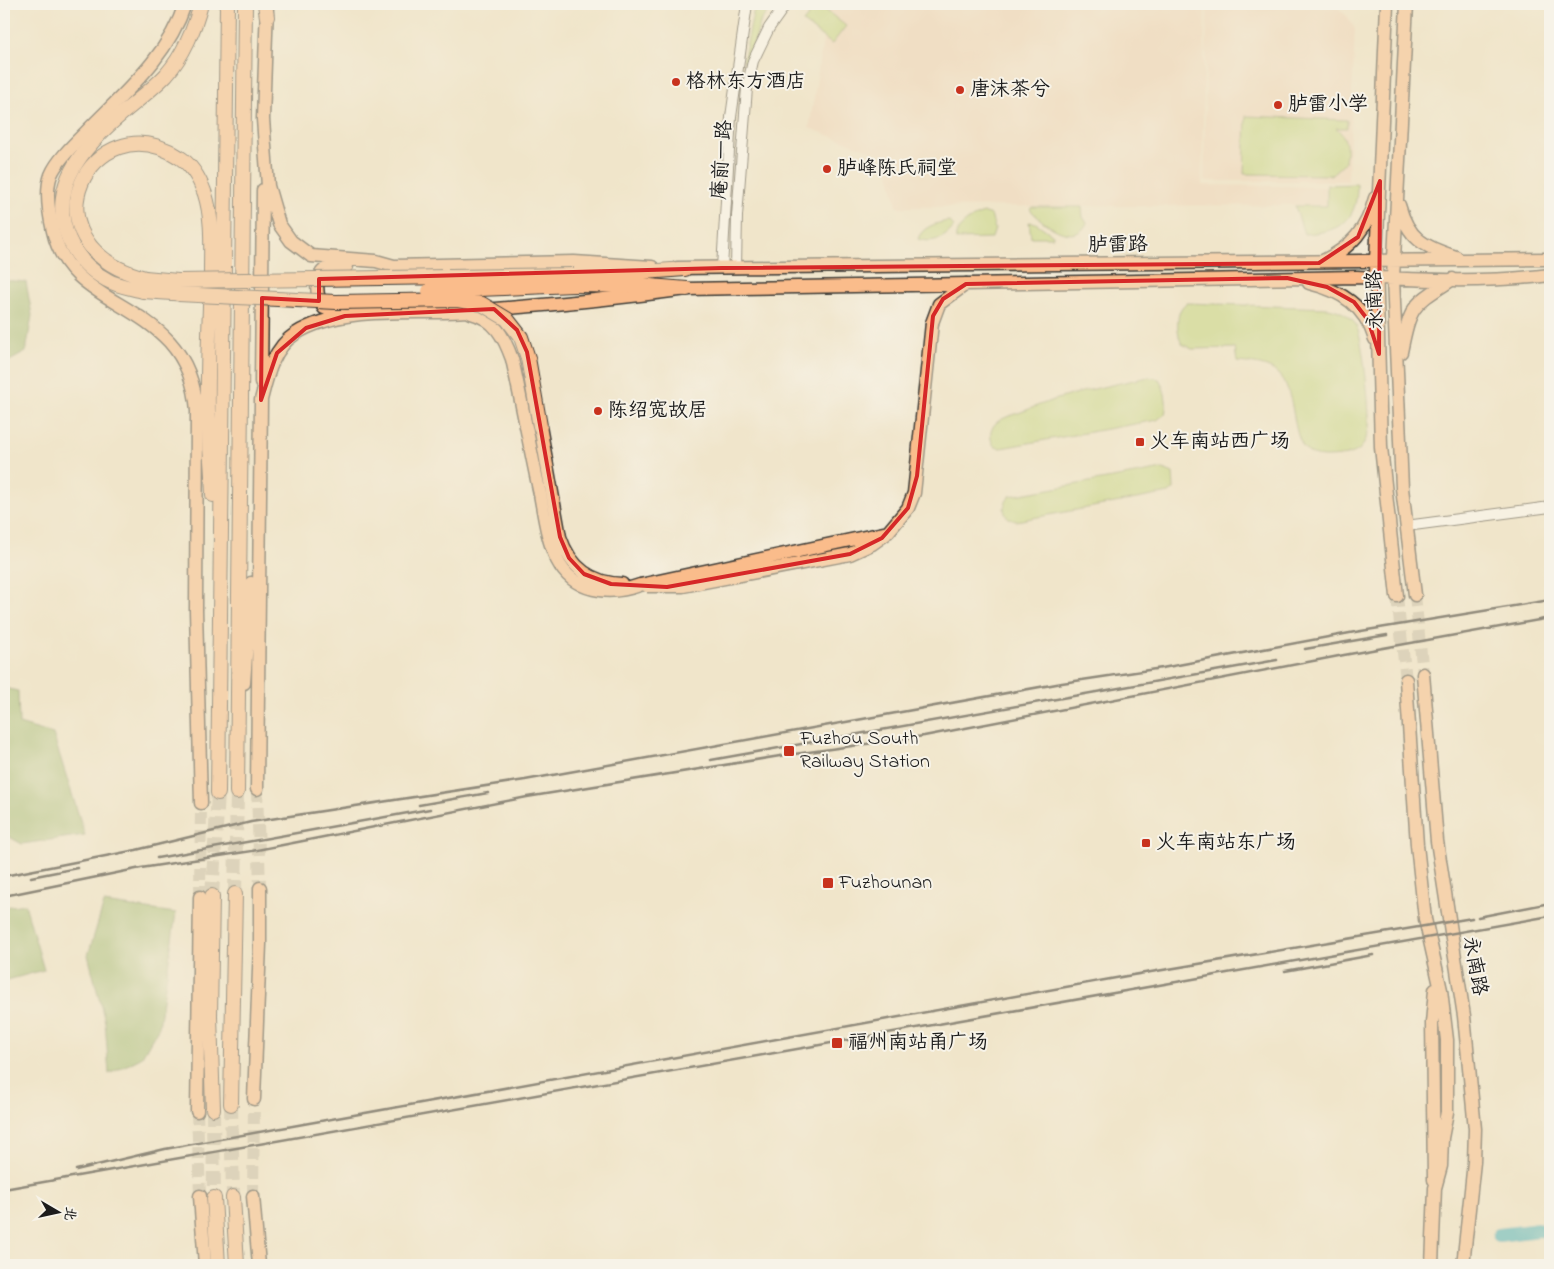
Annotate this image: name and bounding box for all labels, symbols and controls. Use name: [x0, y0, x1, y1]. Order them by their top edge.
place label: 格林东方酒店: [686, 68, 806, 97]
marker: 格林东方酒店: [670, 76, 682, 88]
place label: 唐沫茶兮: [970, 76, 1050, 105]
marker: 唐沫茶兮: [954, 84, 966, 96]
place label: 胪雷小学: [1288, 91, 1368, 120]
marker: 胪雷小学: [1272, 99, 1284, 111]
street label: 庵前一路: [706, 118, 740, 201]
place label: 胪峰陈氏祠堂: [837, 155, 957, 184]
marker: 胪峰陈氏祠堂: [821, 163, 833, 175]
street label: 胪雷路: [1088, 231, 1149, 261]
street label: 永南路: [1360, 269, 1392, 330]
place label: 陈绍宽故居: [608, 397, 708, 426]
marker: 陈绍宽故居: [592, 405, 604, 417]
place label: 火车南站西广场: [1150, 428, 1290, 457]
marker: 火车南站西广场: [1134, 436, 1146, 448]
place label: Fuzhou South Railway Station: [799, 725, 930, 777]
marker: Fuzhou South Railway Station: [782, 744, 796, 758]
place label: 火车南站东广场: [1156, 829, 1296, 858]
marker: 火车南站东广场: [1140, 837, 1152, 849]
place label: Fuzhounan: [838, 869, 932, 898]
marker: Fuzhounan: [821, 876, 835, 890]
street label: 永南路: [1455, 934, 1494, 999]
place label: 福州南站甬广场: [848, 1029, 988, 1058]
marker: 福州南站甬广场: [830, 1036, 844, 1050]
north arrow: [32, 1186, 82, 1236]
text: 北: [58, 1205, 81, 1222]

